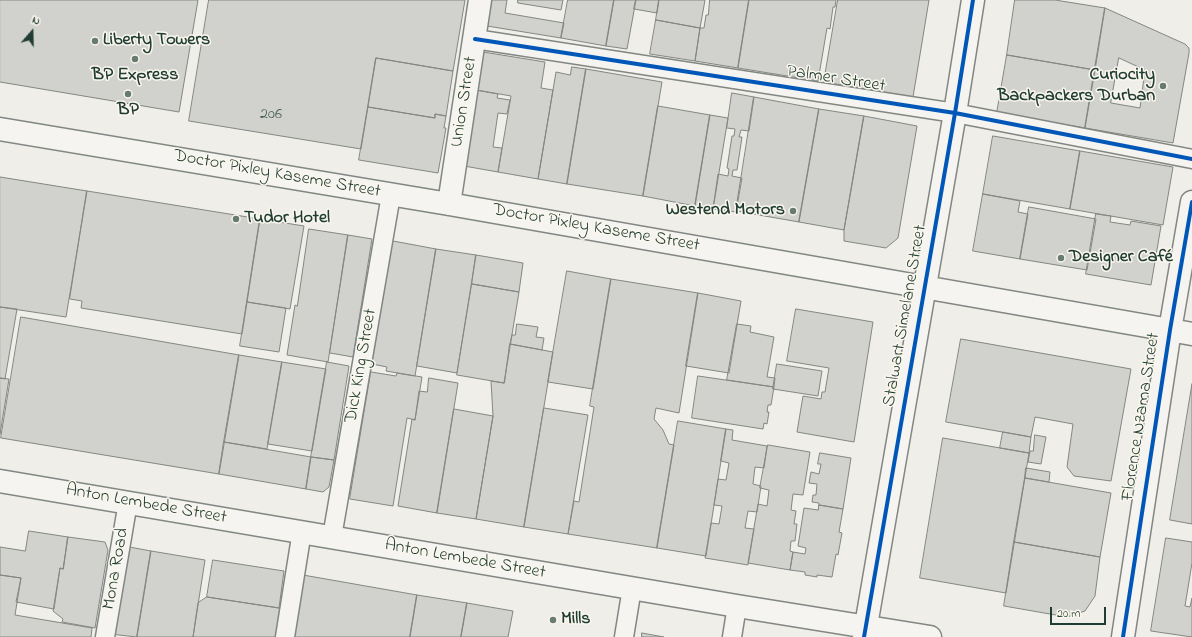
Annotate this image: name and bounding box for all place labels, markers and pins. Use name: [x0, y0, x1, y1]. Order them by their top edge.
place label: Liberty Towers: [103, 30, 210, 52]
marker: Liberty Towers: [90, 36, 100, 46]
marker: BP Express: [130, 54, 140, 64]
place label: BP Express: [92, 65, 178, 87]
place label: Curiocity Backpackers Durban: [997, 65, 1155, 108]
marker: Curiocity Backpackers Durban: [1158, 81, 1168, 91]
marker: BP: [123, 89, 133, 99]
place label: BP: [117, 100, 139, 122]
place label: Westend Motors: [666, 200, 785, 222]
marker: Westend Motors: [788, 206, 798, 216]
place label: Tudor Hotel: [244, 208, 330, 230]
marker: Tudor Hotel: [231, 214, 241, 224]
place label: Designer Café: [1069, 247, 1173, 269]
marker: Designer Café: [1056, 253, 1066, 263]
place label: Mills: [561, 609, 590, 631]
marker: Mills: [548, 615, 558, 625]

